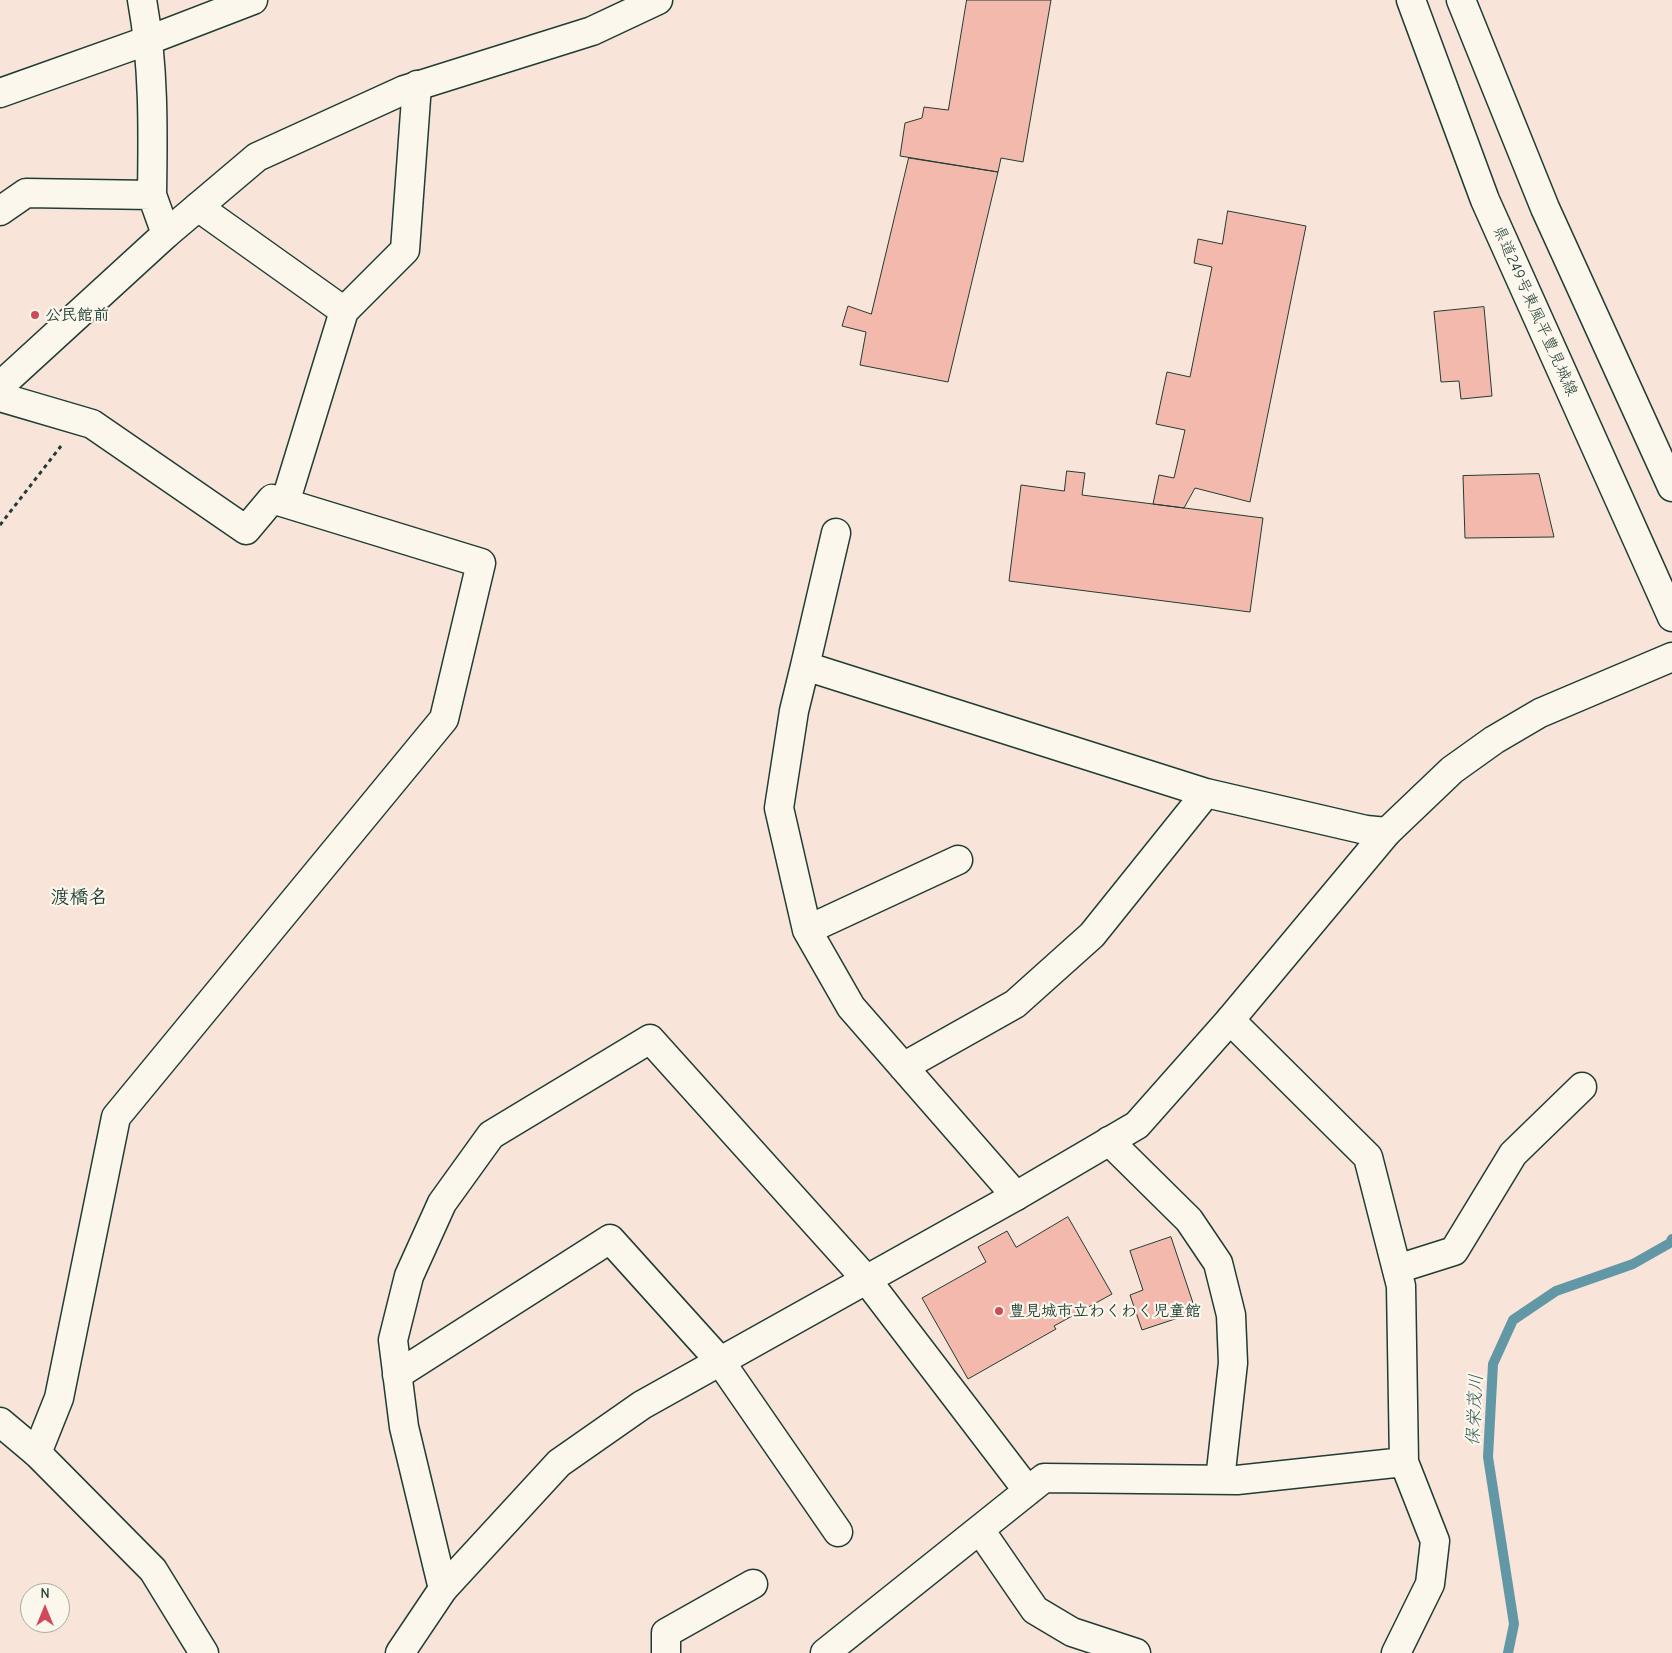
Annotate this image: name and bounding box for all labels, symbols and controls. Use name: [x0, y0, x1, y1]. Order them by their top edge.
street label: 県道249号東風平豊見城線: [1489, 223, 1581, 399]
place label: 公民館前: [45, 305, 109, 325]
marker: 公民館前: [29, 309, 41, 321]
district label: 渡橋名: [51, 887, 107, 909]
place label: 豊見城市立わくわく児童館: [1009, 1301, 1201, 1321]
marker: 豊見城市立わくわく児童館: [993, 1305, 1005, 1317]
water label: 保栄茂川: [1462, 1373, 1488, 1447]
north arrow: [20, 1583, 70, 1633]
text: N: [40, 1585, 50, 1602]

